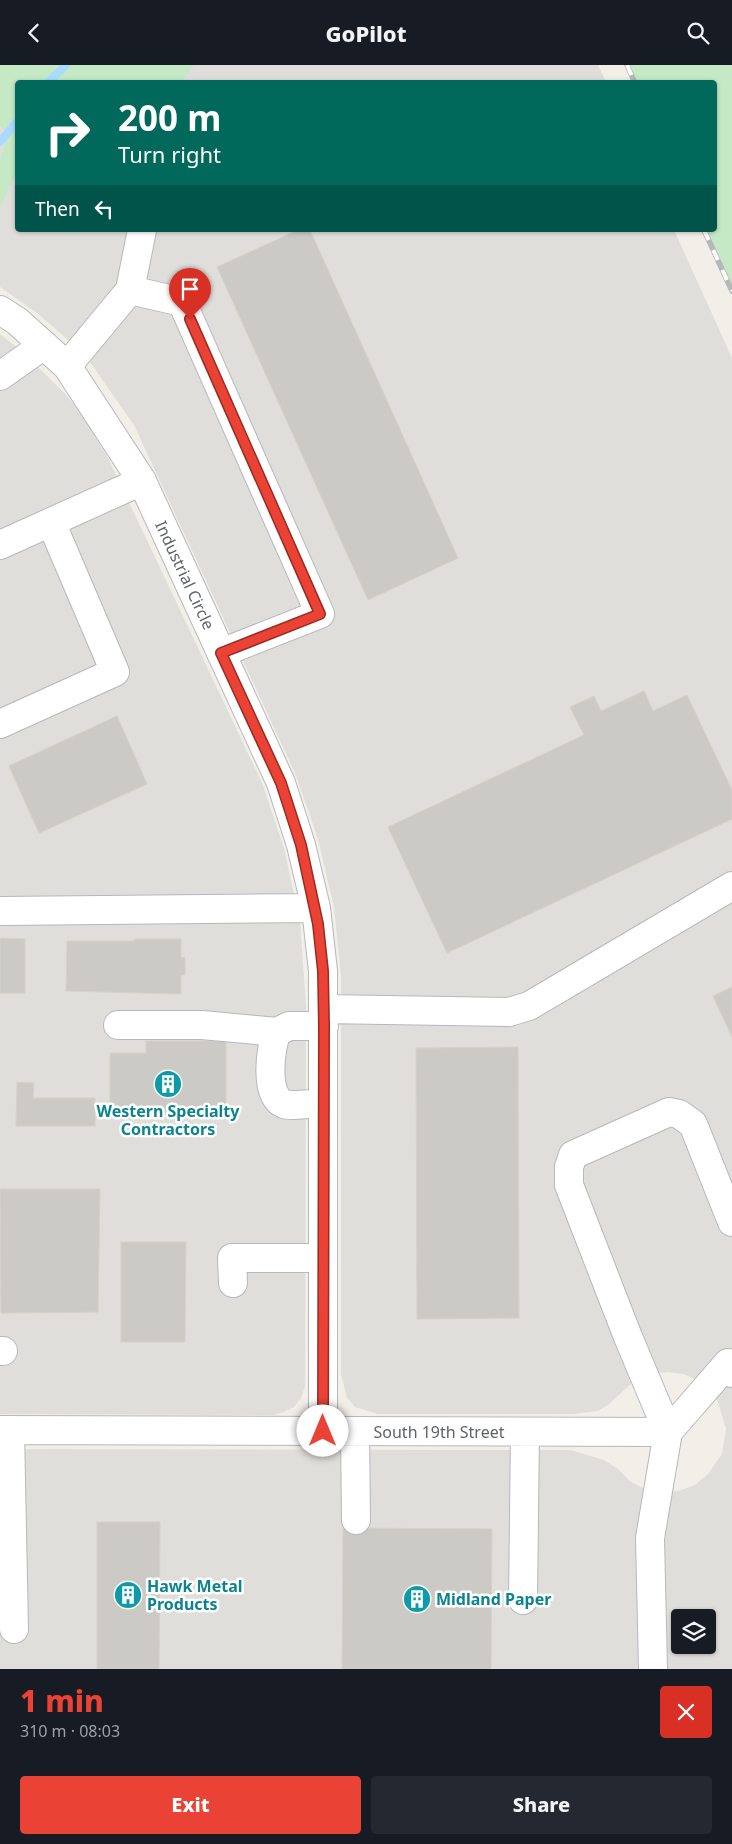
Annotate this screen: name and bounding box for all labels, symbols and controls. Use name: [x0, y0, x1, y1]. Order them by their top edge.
text: GoPilot: [325, 18, 407, 48]
icon: back: [20, 19, 48, 47]
icon: search: [684, 19, 712, 47]
text: 200 m: [118, 94, 221, 141]
icon: right: [35, 100, 100, 165]
text: Turn right: [118, 139, 221, 169]
icon: left: [90, 195, 118, 223]
text: Then: [35, 196, 80, 222]
pin: [169, 268, 211, 319]
icon: arrive: [176, 275, 204, 303]
street label: Industrial Circle: [150, 517, 220, 633]
building icon: Western Specialty Contractors: [153, 1069, 183, 1099]
place label: Western Specialty Contractors: [97, 1100, 240, 1140]
position arrow: [296, 1404, 348, 1456]
street label: South 19th Street: [374, 1421, 505, 1443]
place label: Hawk Metal Products: [147, 1575, 243, 1615]
building icon: Hawk Metal Products: [113, 1580, 143, 1610]
building icon: Midland Paper: [402, 1584, 432, 1614]
place label: Midland Paper: [436, 1588, 551, 1610]
map controls: [671, 1609, 716, 1654]
button: layers: [671, 1609, 716, 1654]
text: 1 min: [20, 1680, 104, 1721]
button: close: [660, 1686, 712, 1738]
text: 310 m · 08:03: [20, 1720, 120, 1742]
button: Exit: [20, 1776, 361, 1834]
button: Share: [371, 1776, 712, 1834]

